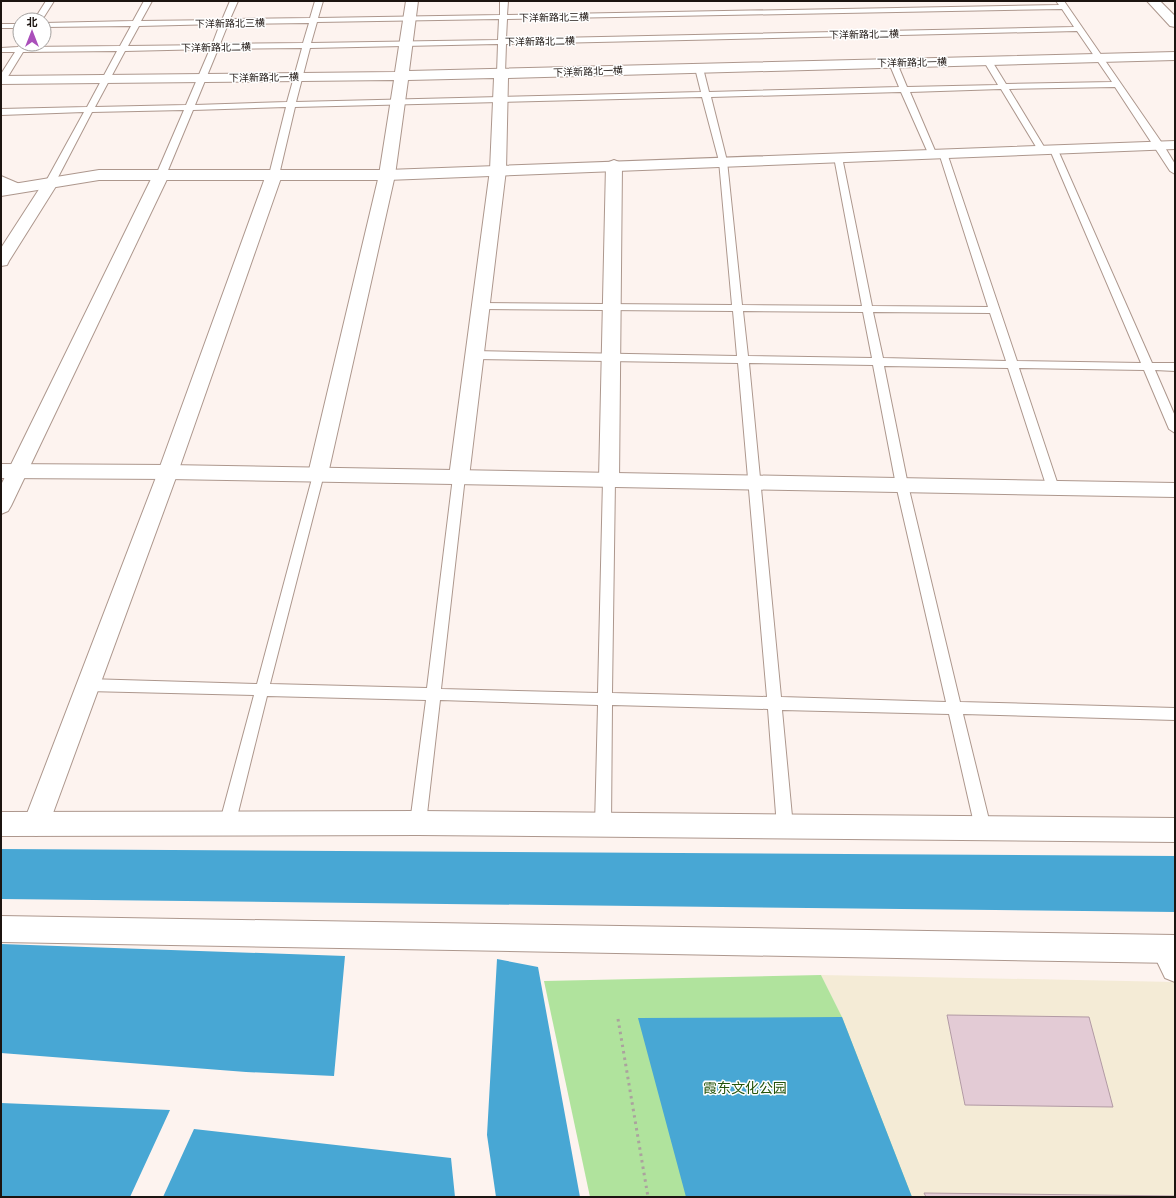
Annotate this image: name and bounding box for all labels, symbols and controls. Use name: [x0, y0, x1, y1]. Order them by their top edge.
street label: 下洋新路北三横: [519, 9, 589, 25]
north arrow: [12, 12, 52, 52]
text: 北: [27, 14, 38, 29]
street label: 下洋新路北三横: [195, 15, 265, 31]
street label: 下洋新路北二横: [829, 26, 899, 42]
street label: 下洋新路北二横: [505, 33, 575, 49]
street label: 下洋新路北二横: [181, 39, 251, 55]
street label: 下洋新路北一横: [877, 54, 947, 70]
street label: 下洋新路北一横: [553, 63, 623, 79]
street label: 下洋新路北一横: [229, 69, 299, 85]
park label: 霞东文化公园: [703, 1078, 787, 1097]

